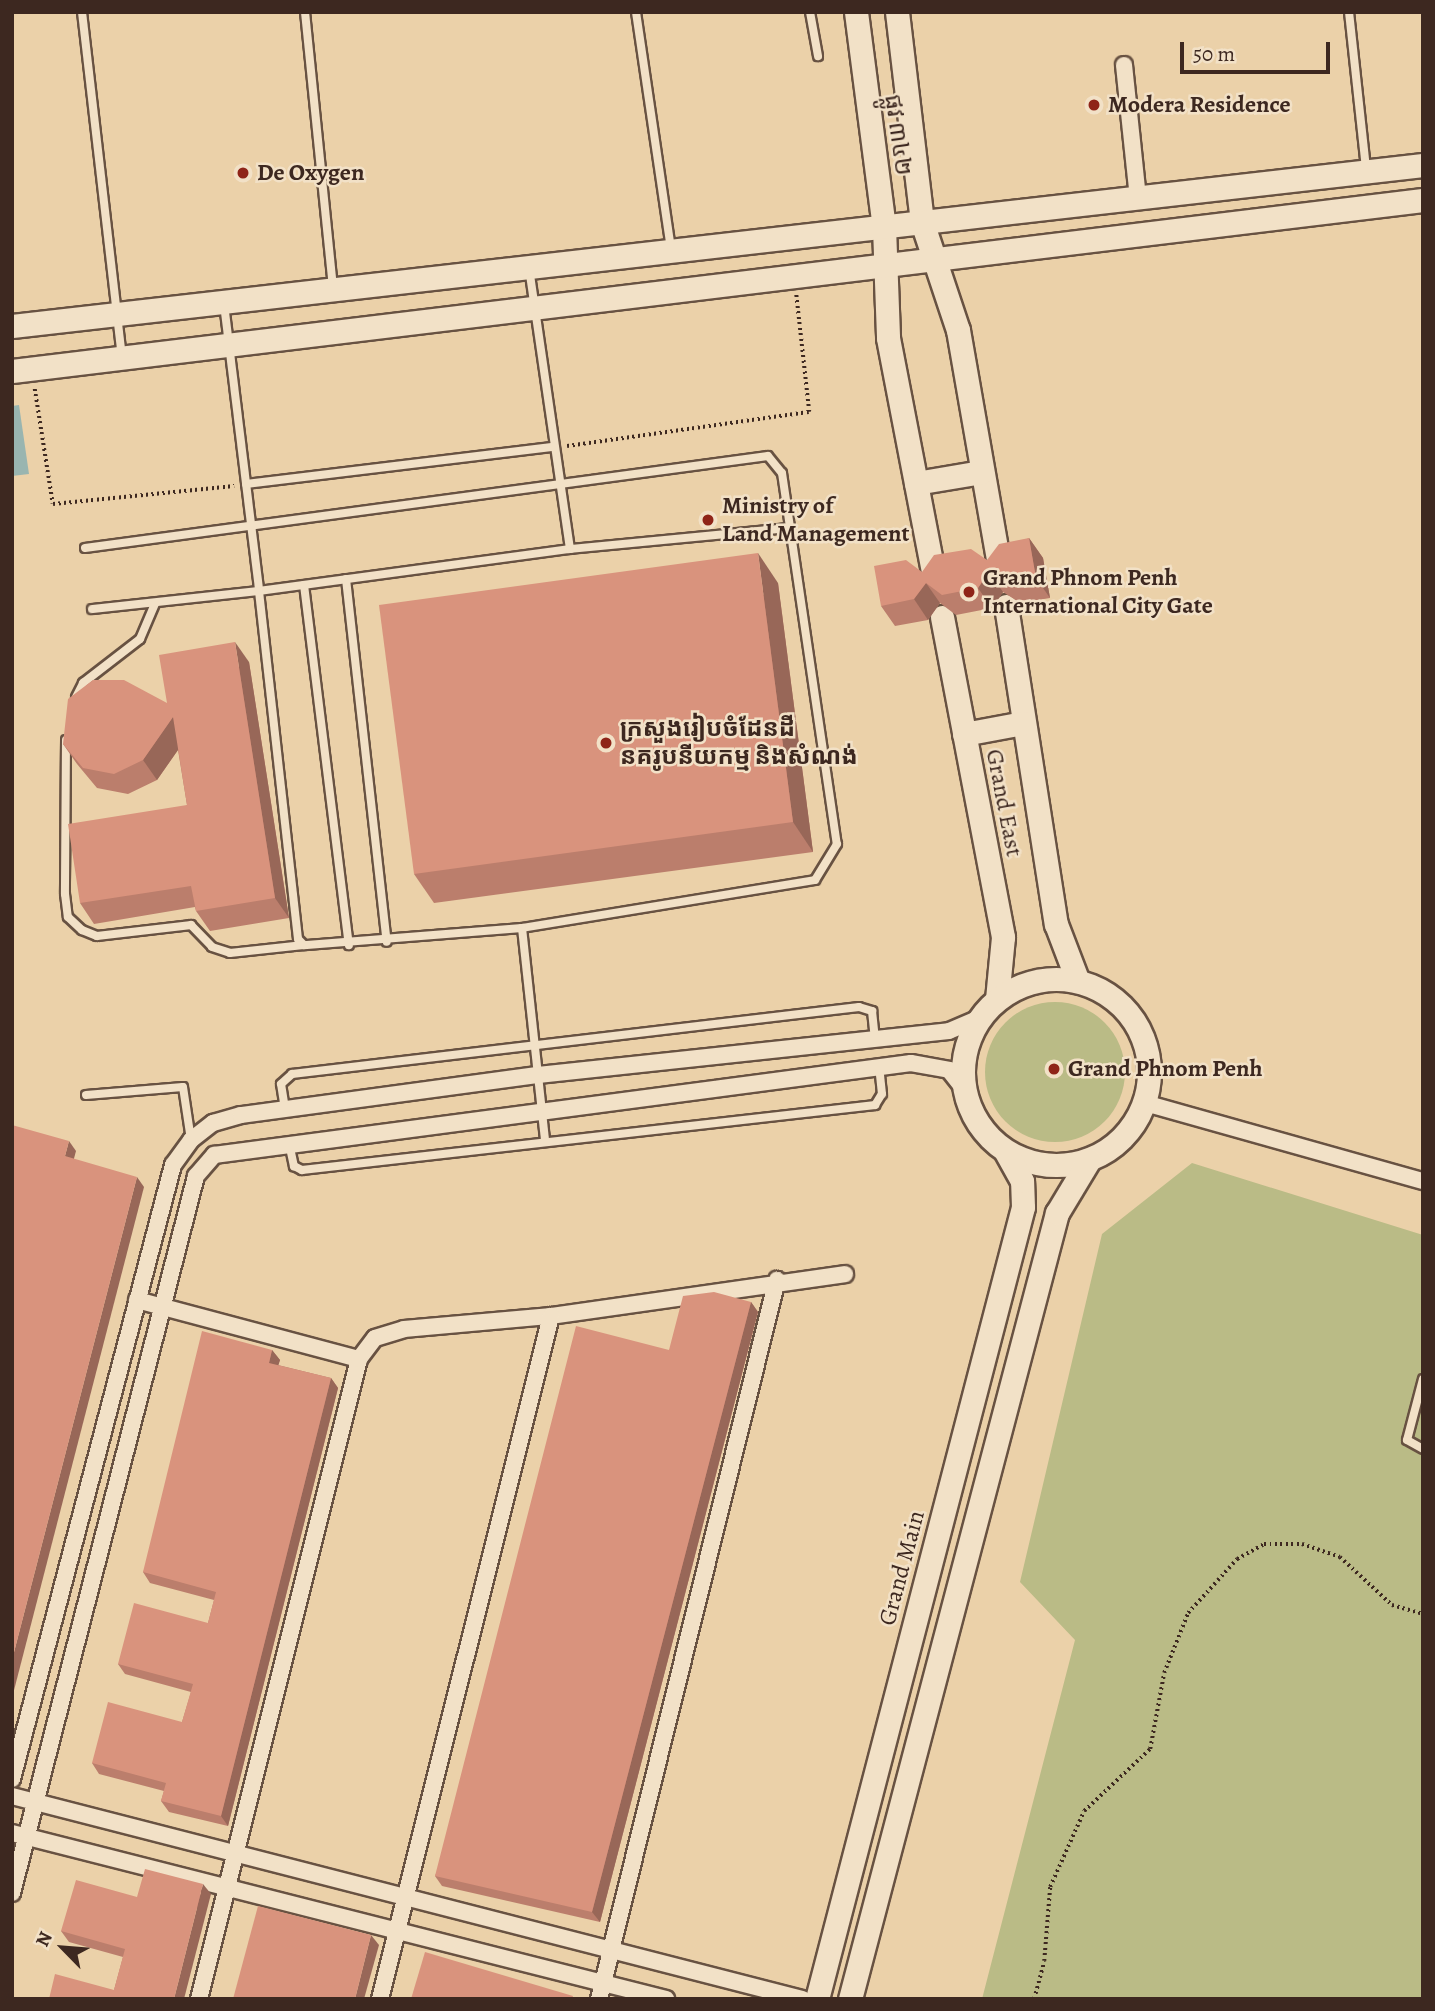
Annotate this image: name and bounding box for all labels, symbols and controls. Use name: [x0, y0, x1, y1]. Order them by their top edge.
scale bar: [1183, 28, 1334, 72]
text: 50 m: [1193, 40, 1235, 68]
place label: Modera Residence: [1108, 91, 1291, 119]
street label: ផ្លូវ ៣៤២: [878, 93, 918, 177]
marker: Modera Residence: [1086, 97, 1102, 113]
place label: De Oxygen: [257, 159, 364, 187]
marker: De Oxygen: [235, 165, 251, 181]
place label: Ministry of Land Management: [722, 492, 909, 548]
marker: Ministry of Land Management: [700, 512, 716, 528]
place label: Grand Phnom Penh International City Gate: [983, 564, 1213, 620]
marker: Grand Phnom Penh International City Gate: [961, 584, 977, 600]
place label: ក្រសួងរៀបចំដែនដី នគរូបនីយកម្ម និងសំណង់: [620, 715, 858, 771]
marker: ក្រសួងរៀបចំដែនដី នគរូបនីយកម្ម និងសំណង់: [598, 735, 614, 751]
street label: Grand East: [979, 747, 1029, 859]
place label: Grand Phnom Penh: [1068, 1055, 1263, 1083]
marker: Grand Phnom Penh: [1046, 1061, 1062, 1077]
street label: Grand Main: [873, 1507, 931, 1629]
north arrow: [28, 1913, 98, 1983]
text: N: [29, 1927, 59, 1951]

